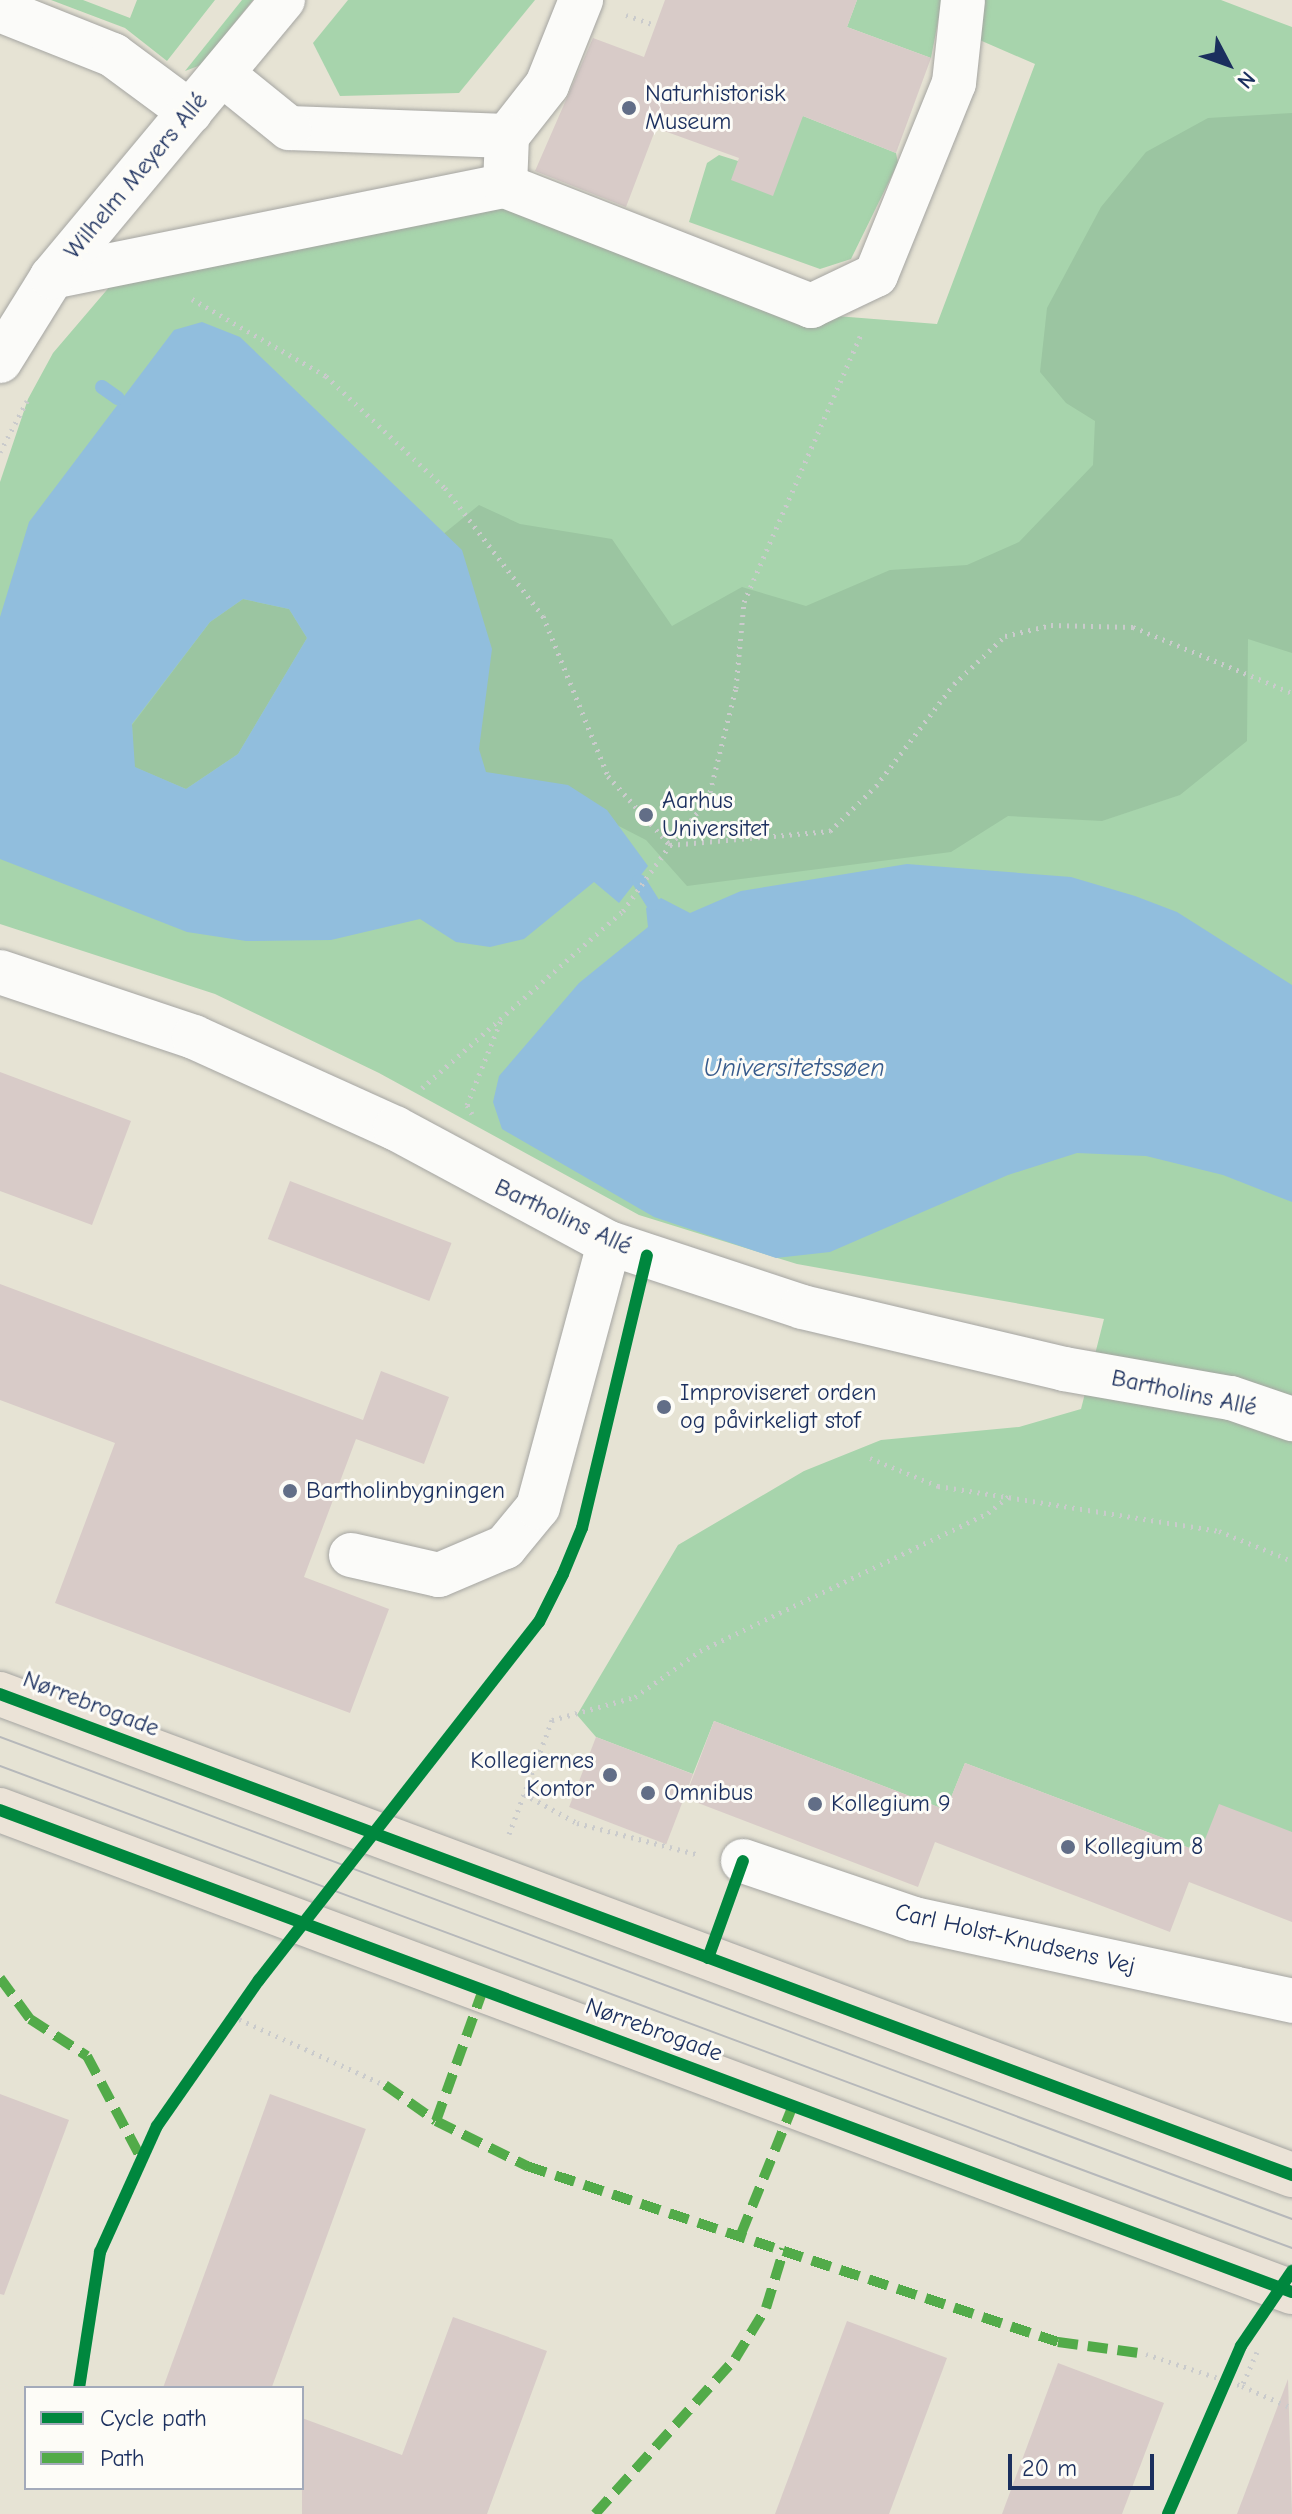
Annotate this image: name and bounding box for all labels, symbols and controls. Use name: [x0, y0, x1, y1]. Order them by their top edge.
north arrow: [1188, 24, 1268, 104]
text: N: [1232, 66, 1261, 94]
place label: Naturhistorisk Museum: [645, 80, 786, 136]
street label: Wilhelm Meyers Allé: [58, 87, 214, 265]
marker: Naturhistorisk Museum: [620, 99, 638, 117]
place label: Aarhus Universitet: [662, 787, 769, 843]
marker: Aarhus Universitet: [637, 806, 655, 824]
water label: Universitetssøen: [703, 1053, 885, 1085]
street label: Bartholins Allé: [490, 1173, 636, 1261]
street label: Bartholins Allé: [1109, 1364, 1259, 1422]
place label: Improviseret orden og påvirkeligt stof: [680, 1379, 876, 1435]
marker: Improviseret orden og påvirkeligt stof: [655, 1398, 673, 1416]
place label: Bartholinbygningen: [306, 1477, 505, 1505]
marker: Bartholinbygningen: [281, 1482, 299, 1500]
street label: Nørrebrogade: [19, 1665, 163, 1743]
place label: Kollegiernes Kontor: [470, 1747, 594, 1803]
marker: Kollegiernes Kontor: [601, 1766, 619, 1784]
place label: Omnibus: [664, 1779, 753, 1807]
marker: Omnibus: [639, 1784, 657, 1802]
place label: Kollegium 9: [831, 1790, 951, 1818]
marker: Kollegium 9: [806, 1795, 824, 1813]
place label: Kollegium 8: [1084, 1833, 1203, 1861]
marker: Kollegium 8: [1059, 1838, 1077, 1856]
street label: Carl Holst-Knudsens Vej: [892, 1897, 1138, 1981]
street label: Nørrebrogade: [582, 1992, 726, 2068]
legend: [24, 2386, 304, 2490]
text: Cycle path: [100, 2404, 207, 2432]
scale bar: [1012, 2438, 1158, 2488]
text: Path: [100, 2444, 145, 2472]
text: 20 m: [1022, 2454, 1077, 2482]

